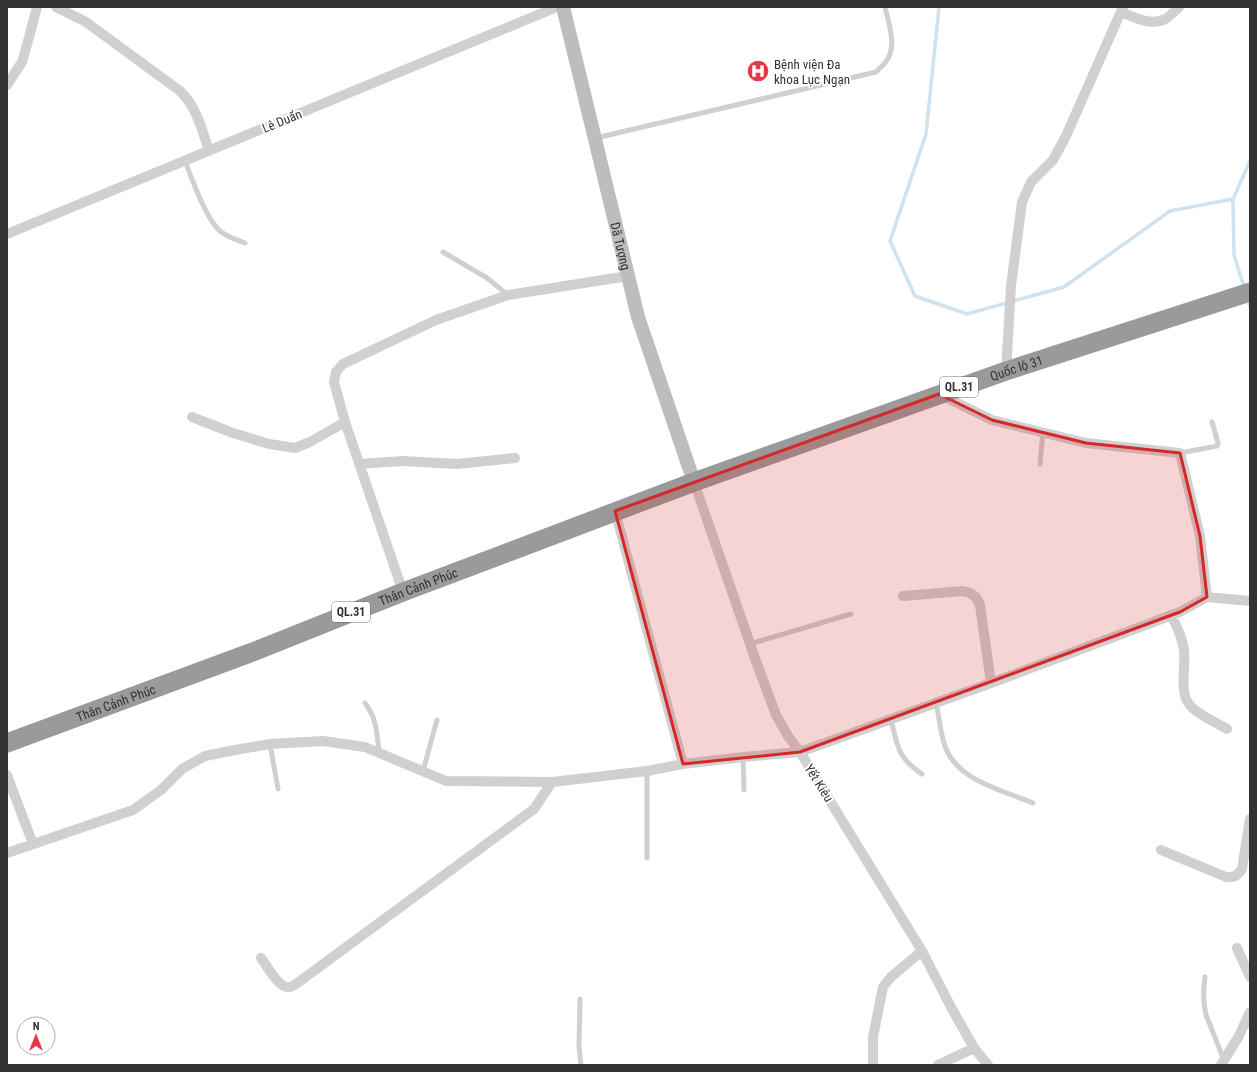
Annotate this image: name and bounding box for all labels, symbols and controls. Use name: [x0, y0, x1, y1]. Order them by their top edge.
place label: Bệnh viện Đa khoa Lục Ngạn: [774, 57, 850, 87]
hospital icon: Bệnh viện Đa khoa Lục Ngạn: [745, 58, 771, 84]
street label: Lê Duẩn: [260, 106, 304, 136]
street label: Dã Tượng: [608, 221, 634, 272]
street label: Quốc lộ 31: [988, 352, 1045, 384]
road number: QL.31: [940, 377, 978, 397]
street label: Thân Cảnh Phúc: [376, 564, 460, 608]
road number: QL.31: [332, 602, 370, 622]
street label: Thân Cảnh Phúc: [74, 681, 158, 724]
street label: Yết Kiêu: [802, 761, 836, 805]
north arrow: [16, 1016, 56, 1056]
text: N: [33, 1020, 40, 1033]

